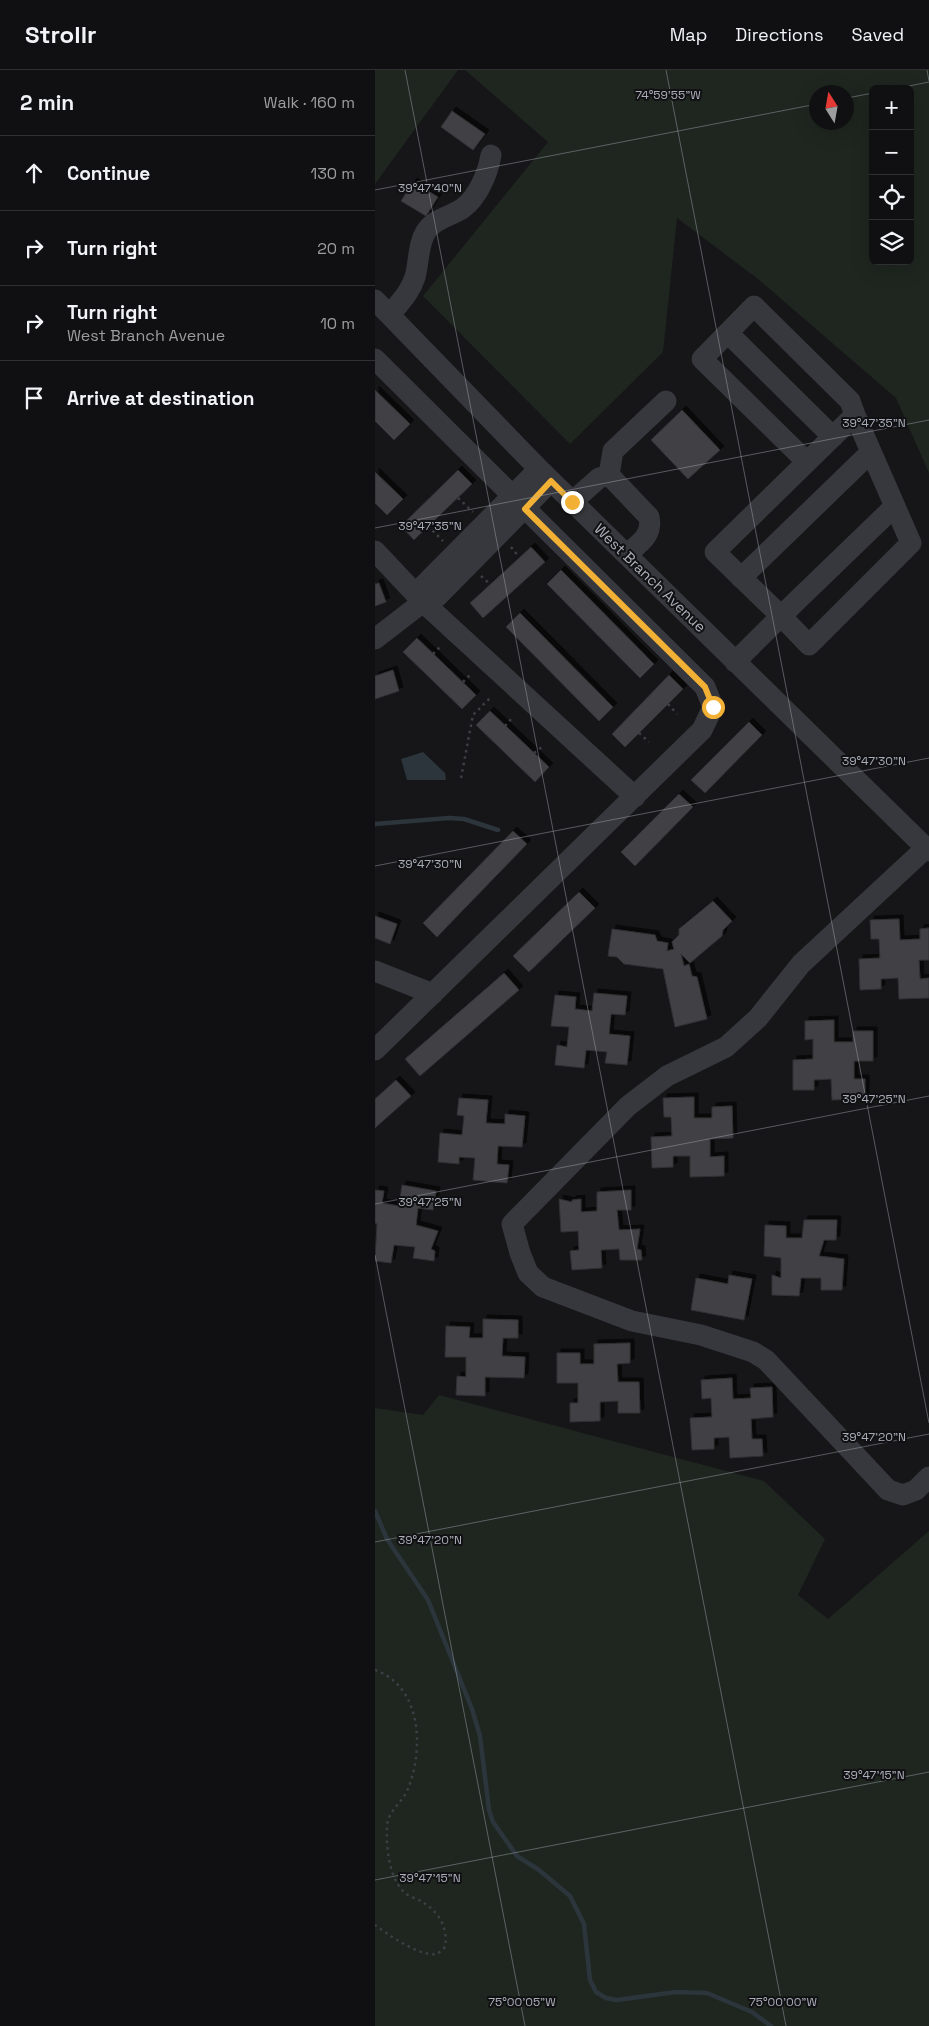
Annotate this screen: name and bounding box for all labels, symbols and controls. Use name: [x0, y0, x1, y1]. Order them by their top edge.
text: Strollr: [25, 19, 97, 50]
text: Map: [670, 23, 707, 46]
text: Directions: [735, 23, 824, 46]
text: Saved: [852, 23, 904, 46]
north arrow: [809, 85, 854, 130]
map controls: [869, 85, 914, 265]
button: +: [869, 85, 914, 130]
text: 74°59'55"W: [635, 87, 701, 103]
text: 2 min: [20, 89, 74, 116]
text: Walk · 160 m: [264, 92, 355, 113]
button: −: [869, 130, 914, 175]
icon: ahead: [20, 159, 48, 187]
text: Continue: [67, 161, 150, 186]
text: 130 m: [311, 163, 355, 184]
button: locate: [869, 175, 914, 220]
text: 39°47'40"N: [398, 180, 462, 196]
button: layers: [869, 220, 914, 265]
icon: right: [20, 234, 48, 262]
text: Turn right: [67, 236, 157, 261]
text: 20 m: [317, 238, 355, 259]
text: Turn right: [67, 300, 157, 325]
icon: right: [20, 309, 48, 337]
text: 10 m: [320, 313, 355, 334]
text: West Branch Avenue: [67, 325, 225, 346]
icon: arrive: [20, 384, 48, 412]
text: Arrive at destination: [67, 386, 255, 411]
text: 39°47'35"N: [842, 415, 906, 431]
route end: [561, 491, 584, 514]
text: 39°47'35"N: [398, 518, 462, 534]
street label: West Branch Avenue: [590, 519, 710, 636]
route start: [702, 696, 725, 719]
text: 39°47'30"N: [842, 753, 906, 769]
text: 39°47'30"N: [398, 856, 462, 872]
text: 39°47'25"N: [842, 1091, 906, 1107]
text: 39°47'25"N: [398, 1194, 462, 1210]
text: 39°47'20"N: [842, 1429, 906, 1445]
text: 39°47'20"N: [398, 1532, 462, 1548]
text: 39°47'15"N: [843, 1767, 905, 1783]
text: 39°47'15"N: [399, 1870, 461, 1886]
text: 75°00'05"W: [488, 1994, 556, 2010]
text: 75°00'00"W: [749, 1994, 817, 2010]

